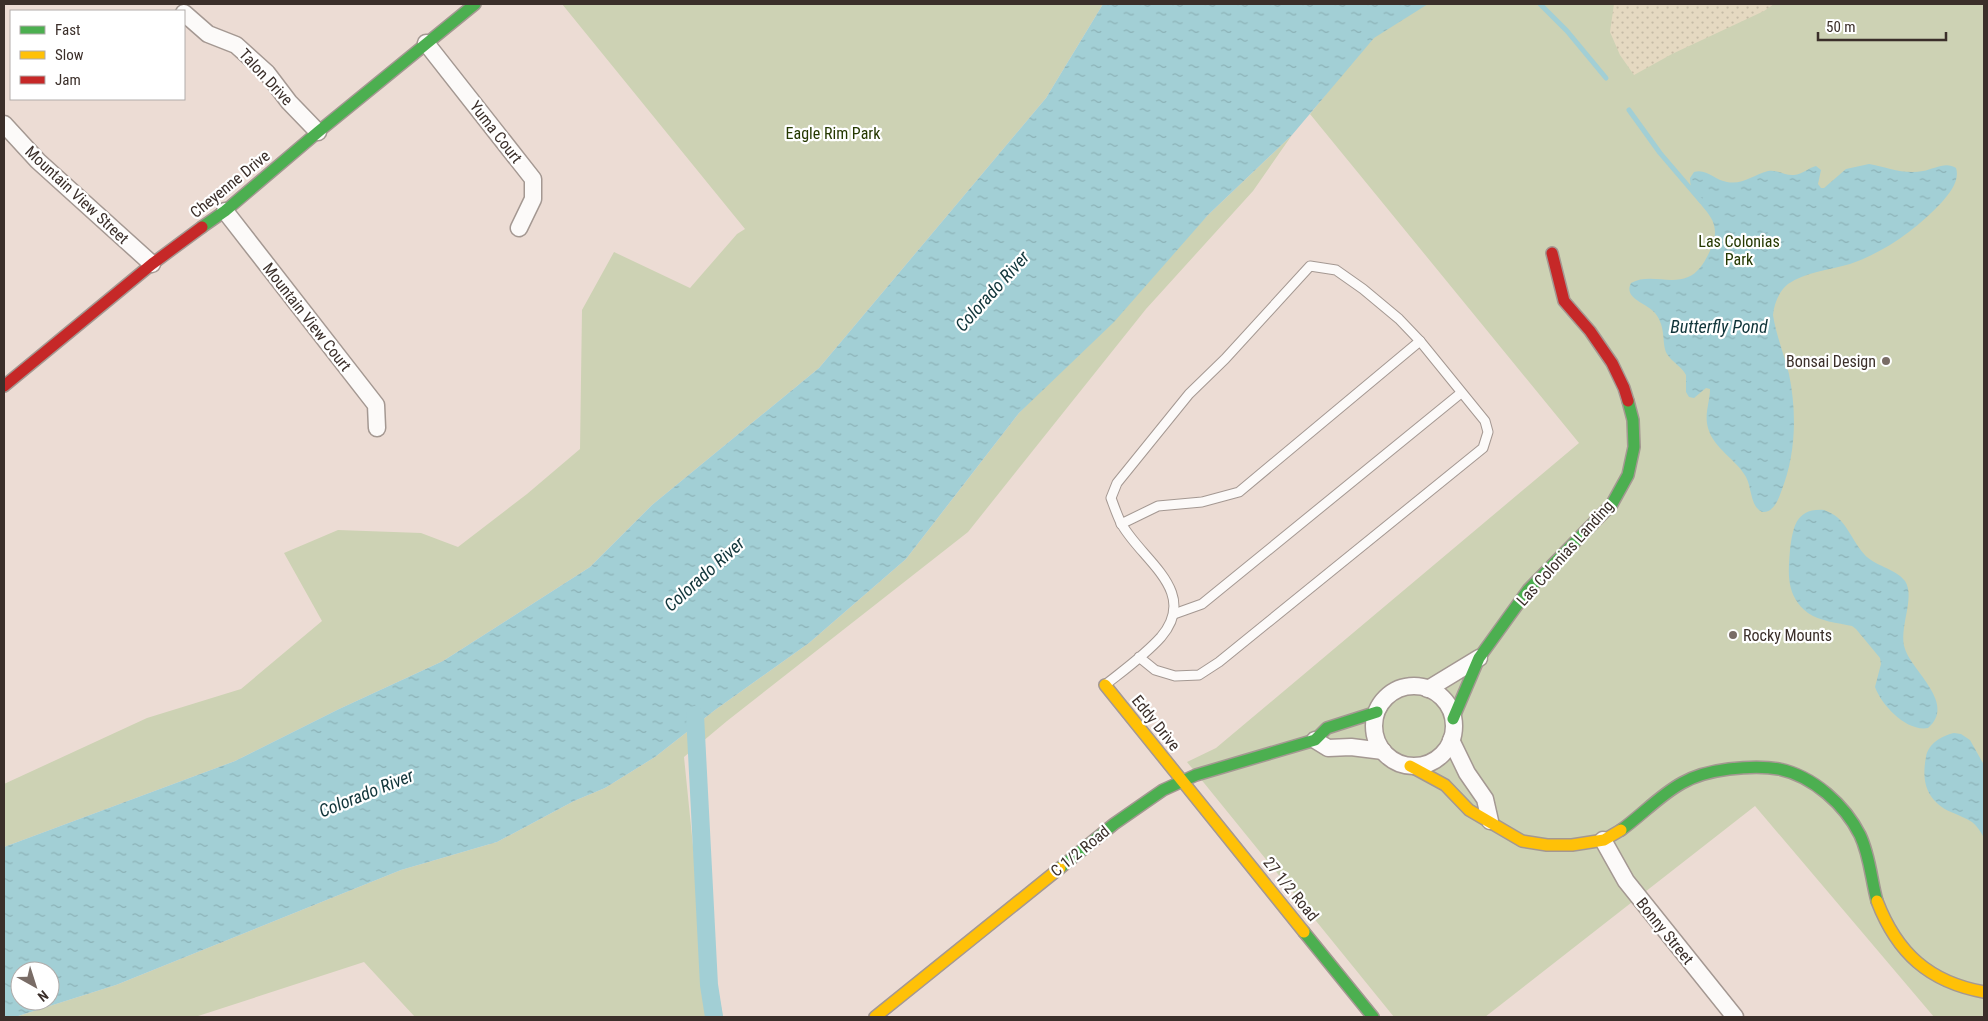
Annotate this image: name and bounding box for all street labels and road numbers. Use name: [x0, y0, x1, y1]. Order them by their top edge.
street label: Talon Drive: [235, 45, 297, 109]
street label: Yuma Court: [466, 97, 526, 167]
street label: Mountain View Street: [21, 142, 133, 248]
street label: Cheyenne Drive: [186, 146, 274, 222]
street label: Mountain View Court: [259, 259, 355, 375]
street label: Las Colonias Landing: [1513, 496, 1617, 610]
street label: Eddy Drive: [1128, 691, 1184, 755]
street label: C 1/2 Road: [1047, 822, 1113, 880]
street label: 27 1/2 Road: [1259, 853, 1323, 925]
street label: Bonny Street: [1632, 894, 1698, 968]

